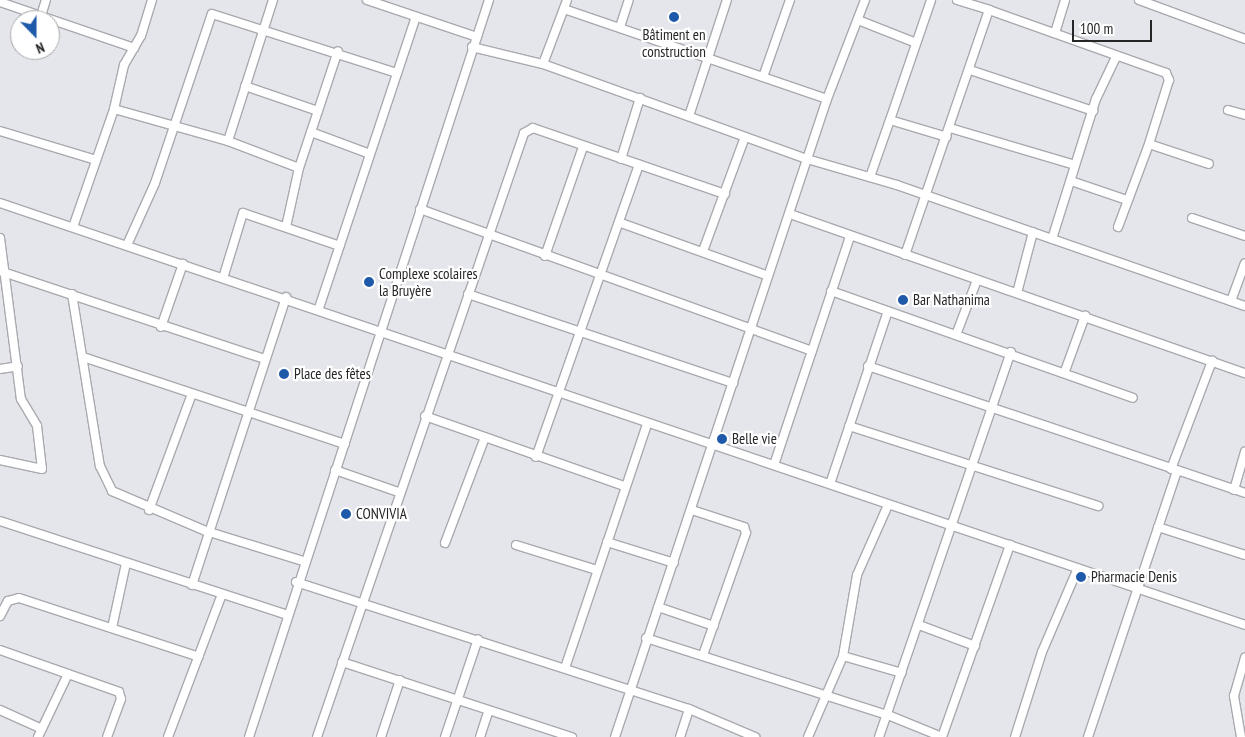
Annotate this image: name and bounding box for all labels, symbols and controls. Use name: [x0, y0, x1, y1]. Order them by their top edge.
north arrow: [10, 10, 60, 60]
scale bar: [1075, 10, 1155, 42]
marker: Bâtiment en construction: [668, 11, 680, 23]
text: 100 m: [1080, 19, 1113, 38]
place label: Bâtiment en construction: [642, 25, 706, 60]
text: N: [33, 38, 47, 58]
place label: Complexe scolaires la Bruyère: [379, 264, 478, 299]
marker: Complexe scolaires la Bruyère: [363, 276, 375, 288]
place label: Bar Nathanima: [913, 291, 990, 309]
marker: Bar Nathanima: [897, 294, 909, 306]
place label: Place des fêtes: [294, 365, 371, 383]
marker: Place des fêtes: [278, 368, 290, 380]
place label: Belle vie: [732, 430, 777, 448]
marker: Belle vie: [716, 433, 728, 445]
place label: CONVIVIA: [356, 505, 407, 523]
marker: CONVIVIA: [340, 508, 352, 520]
place label: Pharmacie Denis: [1091, 568, 1177, 586]
marker: Pharmacie Denis: [1075, 571, 1087, 583]

